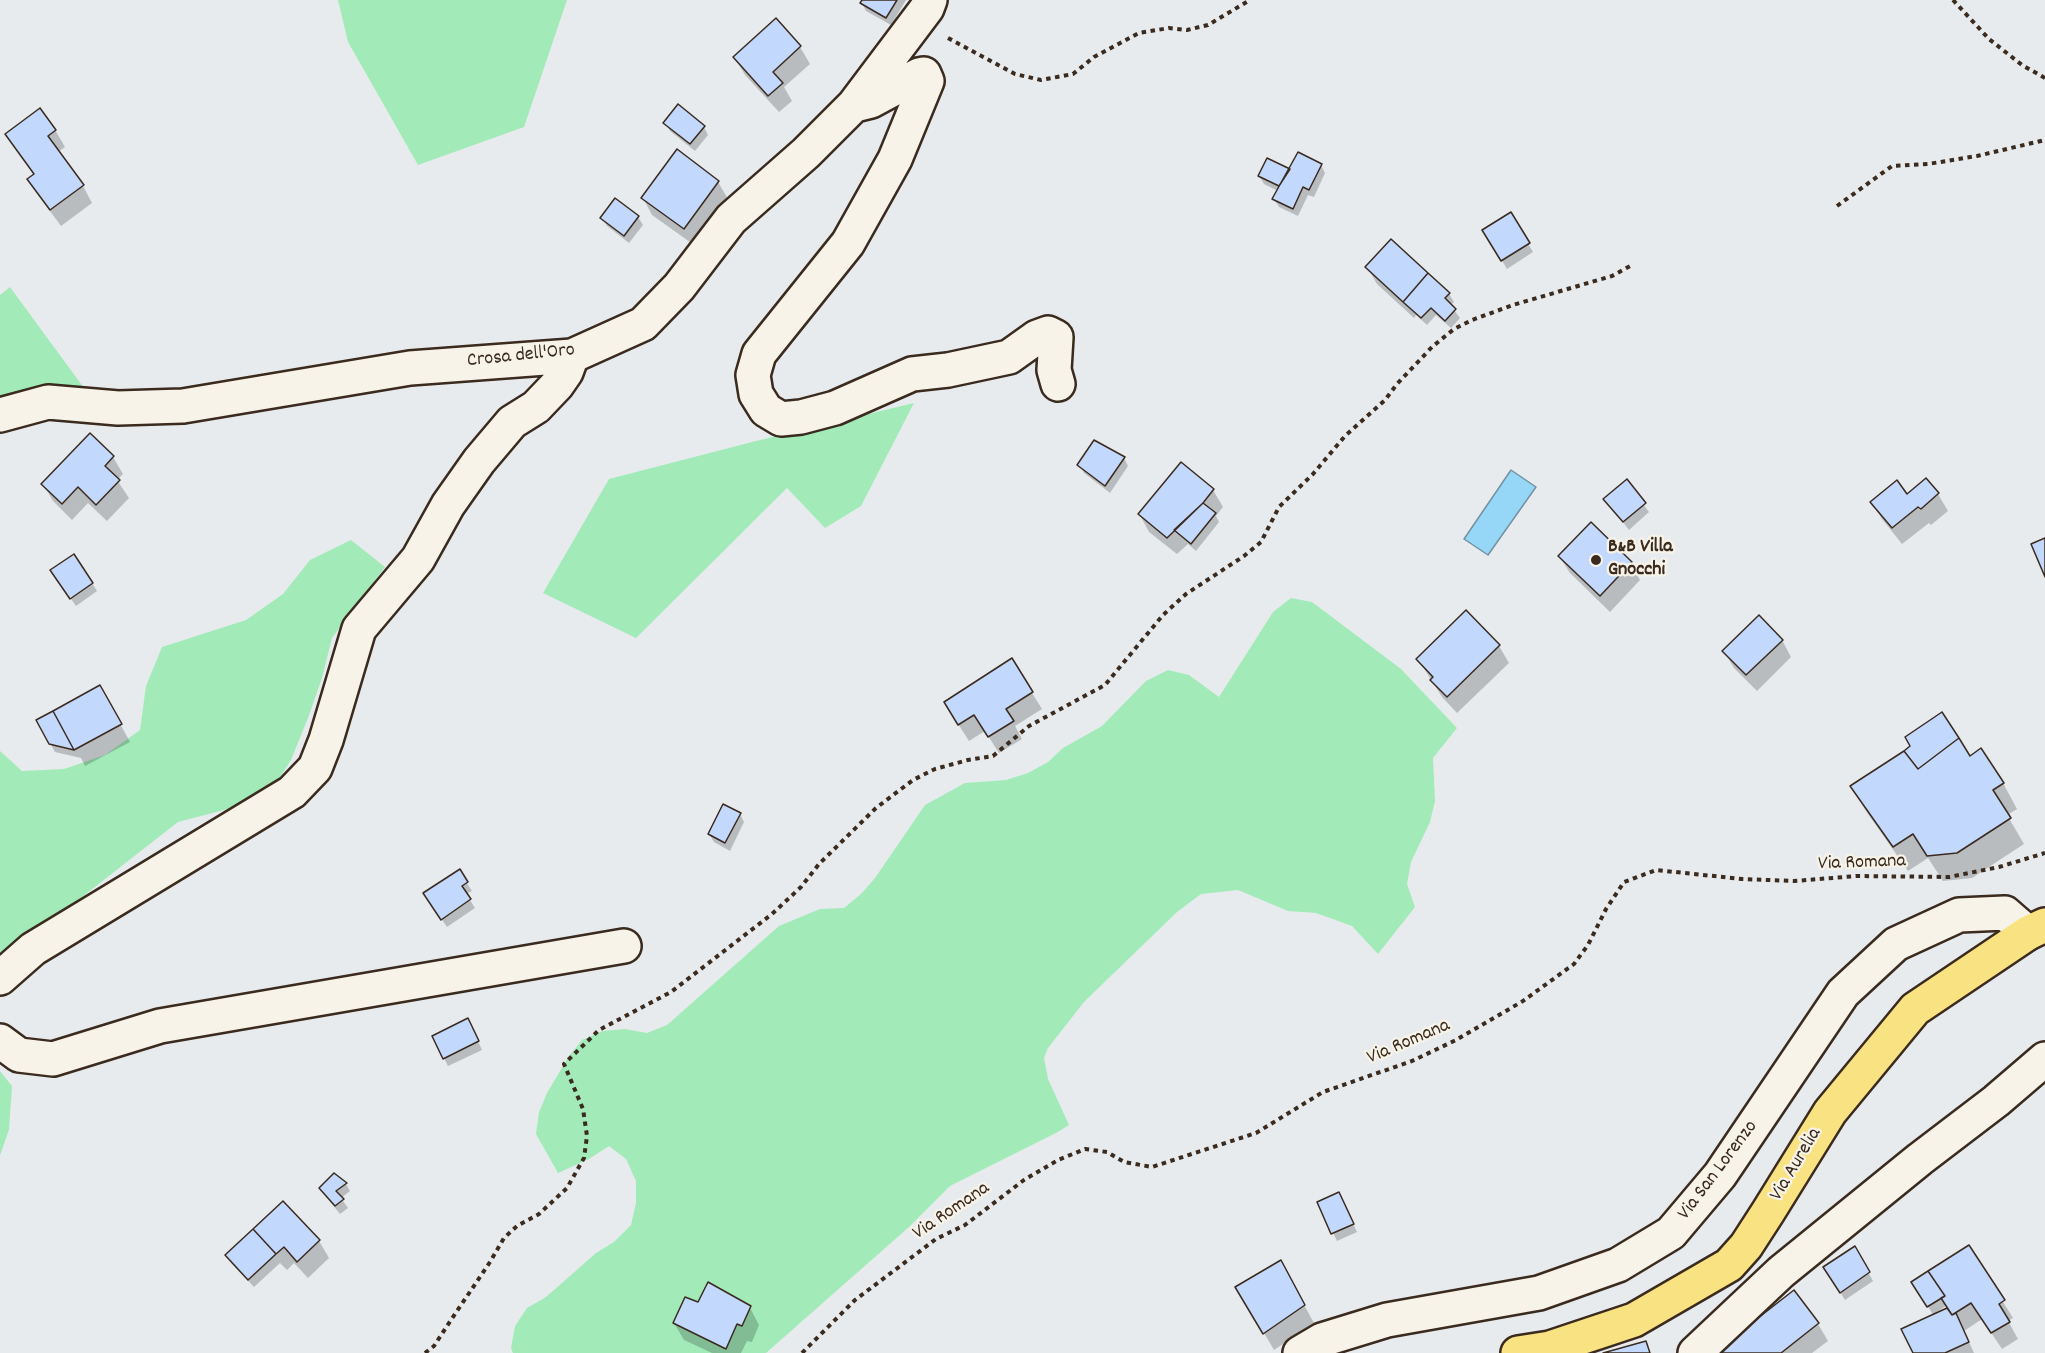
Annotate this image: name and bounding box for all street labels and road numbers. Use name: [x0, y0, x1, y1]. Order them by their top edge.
street label: Crosa dell'Oro: [466, 339, 576, 375]
street label: Via Romana: [1818, 850, 1906, 878]
street label: Via Romana: [1364, 1015, 1454, 1071]
street label: Via San Lorenzo: [1674, 1117, 1764, 1225]
street label: Via Aurelia: [1766, 1124, 1828, 1206]
street label: Via Romana: [909, 1178, 995, 1246]

